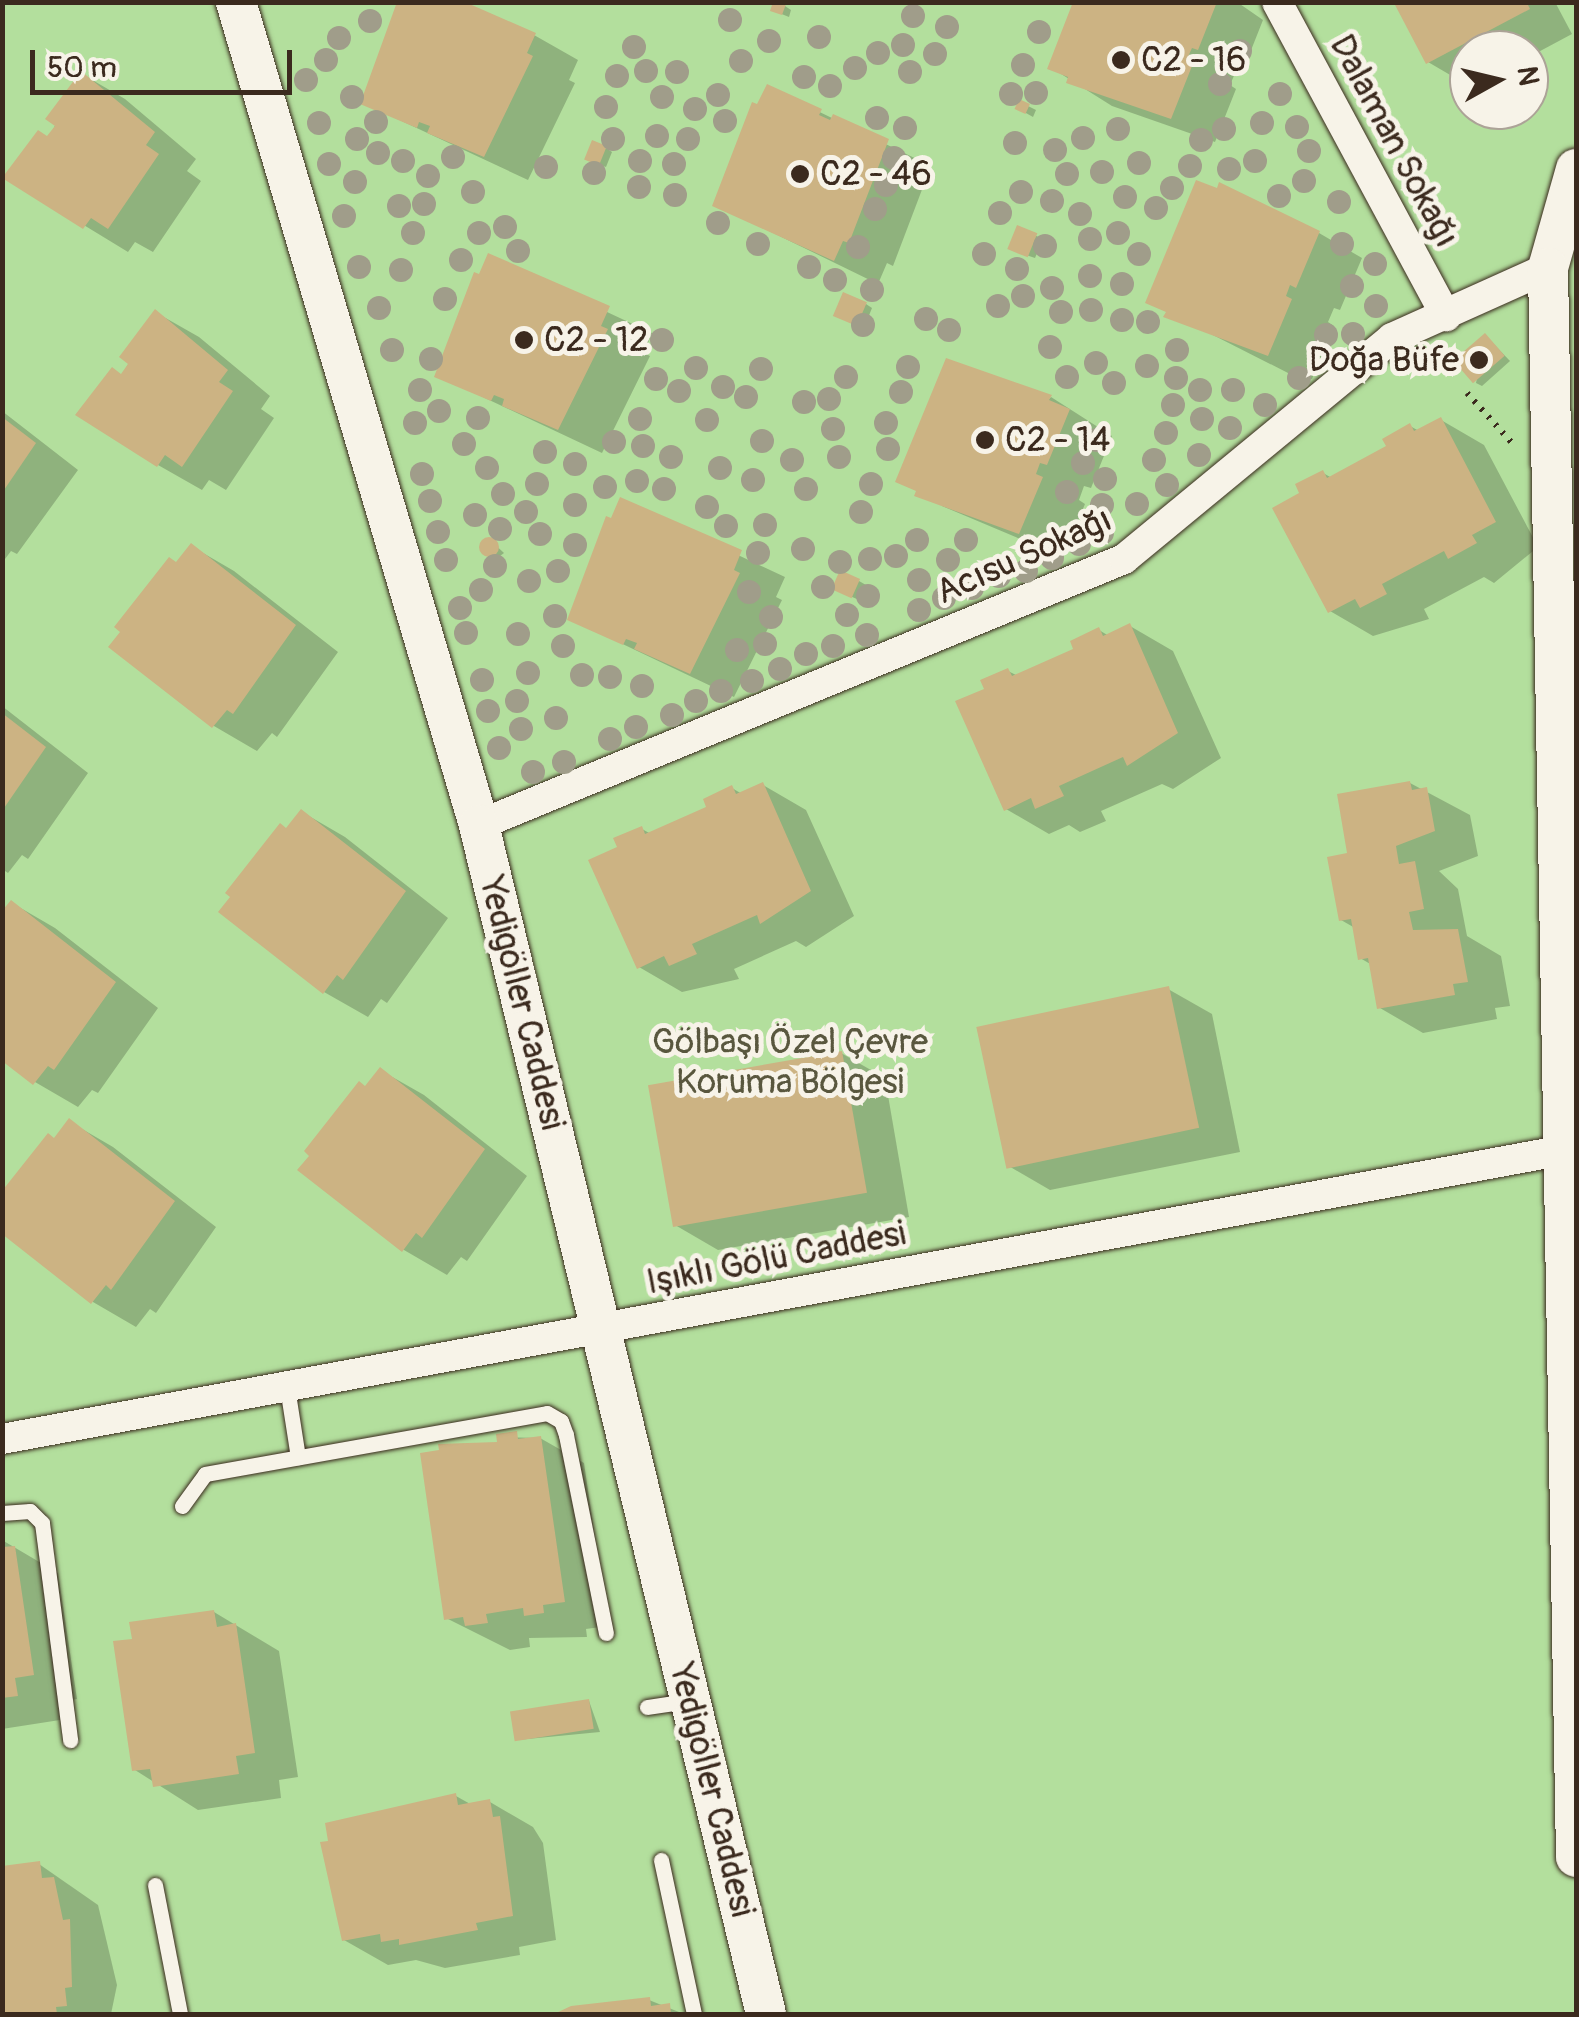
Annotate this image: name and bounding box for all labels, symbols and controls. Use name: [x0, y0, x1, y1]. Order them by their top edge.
street label: Dalaman Sokağı: [1320, 28, 1468, 254]
scale bar: [35, 30, 298, 92]
north arrow: [1449, 30, 1549, 130]
place label: C2 - 16: [1141, 39, 1246, 81]
text: 50 m: [47, 49, 117, 86]
marker: C2 - 16: [1110, 49, 1132, 71]
text: N: [1509, 64, 1546, 88]
place label: C2 - 46: [820, 153, 932, 195]
marker: C2 - 46: [789, 163, 811, 185]
place label: C2 - 12: [544, 319, 649, 361]
marker: C2 - 12: [513, 329, 535, 351]
place label: Doğa Büfe: [1309, 339, 1459, 381]
marker: Doğa Büfe: [1468, 349, 1490, 371]
place label: C2 - 14: [1005, 419, 1110, 461]
marker: C2 - 14: [974, 429, 996, 451]
street label: Acısu Sokağı: [930, 499, 1118, 613]
street label: Yedigöller Caddesi: [470, 872, 574, 1134]
park label: Gölbaşı Özel Çevre Koruma Bölgesi: [652, 1021, 928, 1103]
street label: Işıklı Gölü Caddesi: [643, 1212, 909, 1304]
street label: Yedigöller Caddesi: [660, 1659, 764, 1921]

